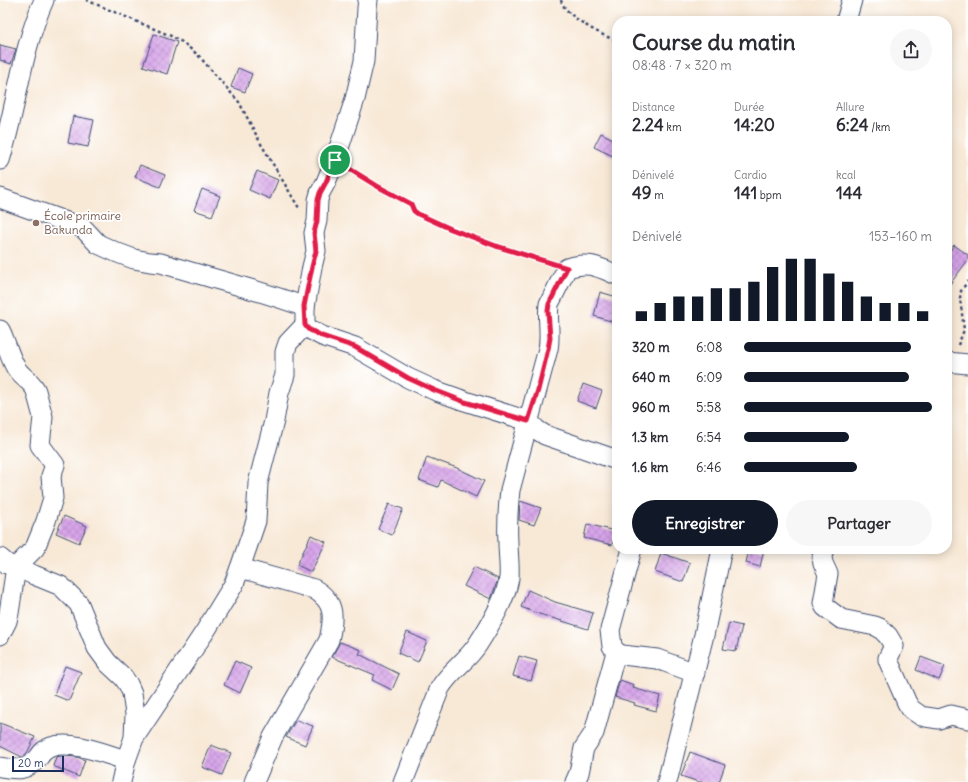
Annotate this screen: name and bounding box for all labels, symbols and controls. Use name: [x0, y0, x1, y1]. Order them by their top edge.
text: Course du matin: [632, 28, 796, 56]
button: share: [890, 29, 932, 71]
text: 08:48 · 7 × 320 m: [632, 57, 732, 74]
text: Distance: [632, 100, 675, 114]
text: Durée: [734, 100, 764, 114]
text: Allure: [836, 100, 865, 114]
text: 2.24: [632, 114, 664, 136]
text: 14:20: [734, 114, 775, 136]
text: 6:24: [836, 114, 869, 136]
text: km: [664, 120, 682, 134]
text: /km: [869, 120, 890, 134]
pin: [318, 143, 352, 177]
icon: arrive: [324, 149, 346, 171]
text: Dénivelé: [632, 168, 674, 182]
text: Cardio: [734, 168, 767, 182]
text: kcal: [836, 168, 856, 182]
text: 49: [632, 182, 652, 204]
text: 141: [734, 182, 757, 204]
text: 144: [836, 182, 862, 204]
text: m: [652, 188, 664, 202]
text: bpm: [757, 188, 782, 202]
place label: École primaire Bakunda: [44, 208, 121, 237]
marker: École primaire Bakunda: [31, 218, 41, 228]
text: Dénivelé: [632, 228, 682, 245]
text: 153–160 m: [869, 228, 932, 245]
text: 320 m: [632, 339, 670, 356]
text: 6:08: [696, 339, 722, 356]
text: 640 m: [632, 369, 670, 386]
text: 6:09: [696, 369, 722, 386]
text: 960 m: [632, 399, 670, 416]
text: 5:58: [696, 399, 721, 416]
text: 1.3 km: [632, 429, 668, 446]
text: 6:54: [696, 429, 721, 446]
text: 1.6 km: [632, 459, 668, 476]
text: 6:46: [696, 459, 721, 476]
button: Enregistrer: [632, 500, 778, 546]
button: Partager: [786, 500, 932, 546]
scale bar: [12, 754, 64, 773]
text: 20 m: [18, 756, 44, 770]

